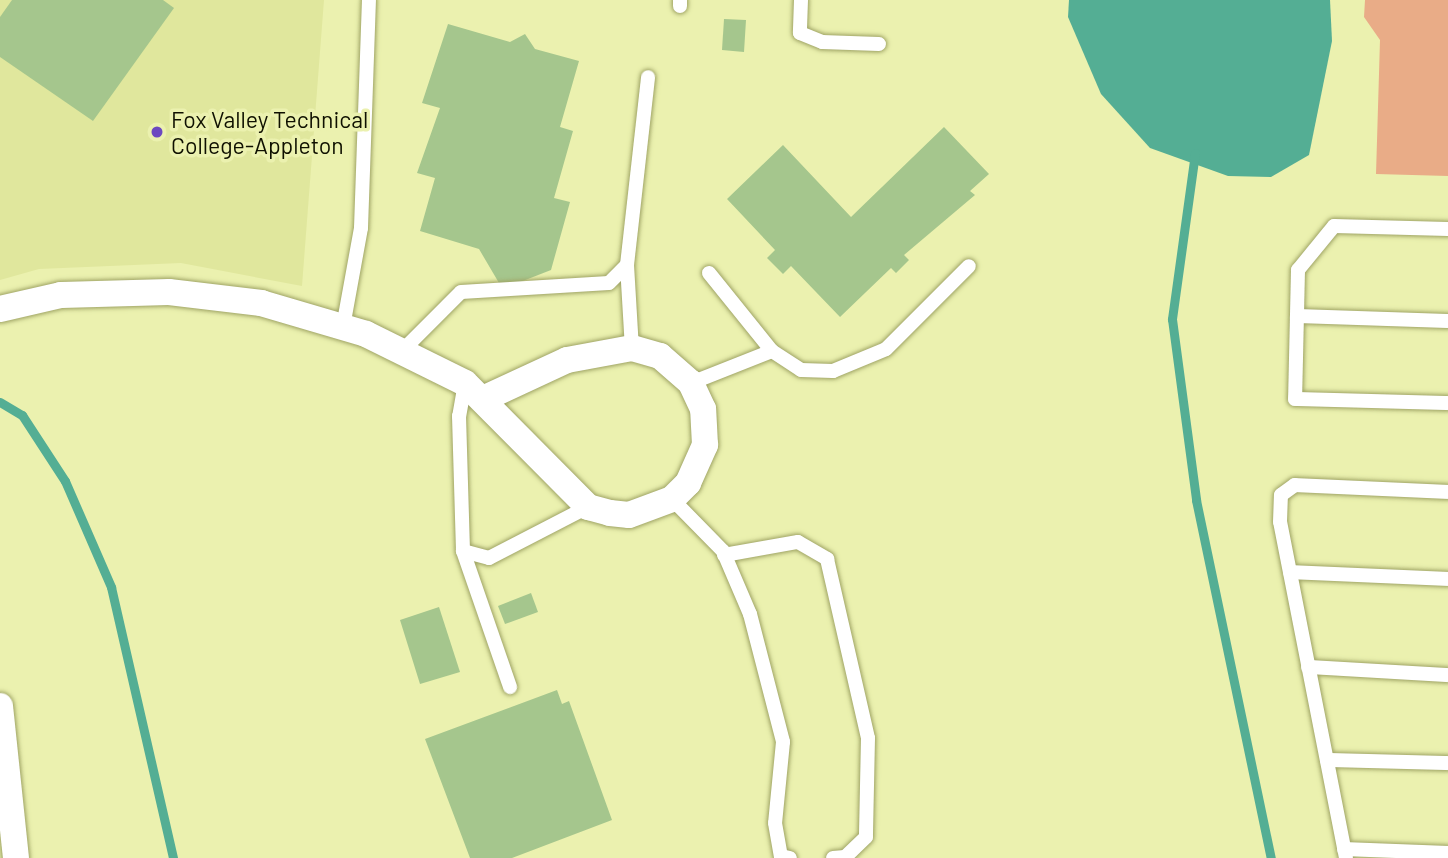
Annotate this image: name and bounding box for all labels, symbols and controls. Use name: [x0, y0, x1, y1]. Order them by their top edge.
place label: Fox Valley Technical College-Appleton: [171, 105, 368, 159]
marker: Fox Valley Technical College-Appleton: [149, 124, 165, 140]

